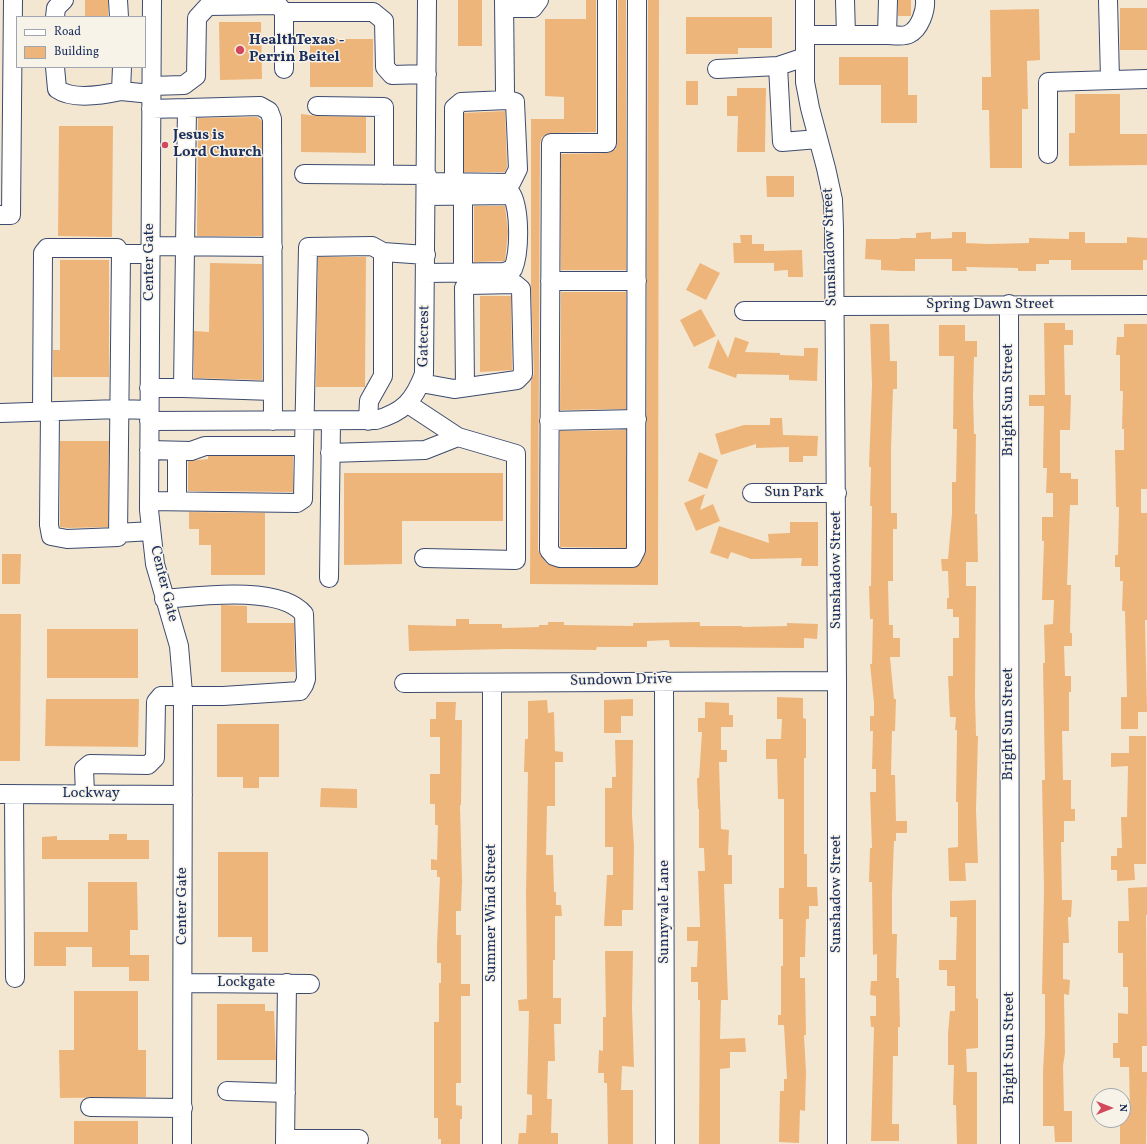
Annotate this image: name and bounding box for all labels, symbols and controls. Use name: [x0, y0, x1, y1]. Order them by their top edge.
legend: [16, 16, 146, 68]
text: Road: [54, 24, 81, 40]
place label: HealthTexas - Perrin Beitel: [249, 32, 345, 67]
text: Building: [54, 44, 99, 60]
marker: HealthTexas - Perrin Beitel: [234, 44, 246, 56]
place label: Jesus is Lord Church: [173, 127, 262, 162]
marker: Jesus is Lord Church: [160, 140, 170, 150]
street label: Sunshadow Street: [820, 187, 842, 307]
street label: Center Gate: [141, 223, 159, 301]
street label: Spring Dawn Street: [926, 296, 1054, 314]
street label: Gatecrest: [415, 305, 435, 367]
street label: Bright Sun Street: [1000, 343, 1018, 457]
street label: Sun Park: [764, 484, 824, 502]
street label: Sunshadow Street: [828, 511, 846, 629]
street label: Center Gate: [145, 544, 181, 624]
street label: Bright Sun Street: [1000, 667, 1018, 781]
street label: Sundown Drive: [570, 671, 672, 691]
street label: Lockway: [62, 785, 120, 803]
street label: Sunshadow Street: [828, 835, 846, 953]
street label: Summer Wind Street: [483, 844, 501, 982]
street label: Sunnyvale Lane: [656, 860, 674, 964]
street label: Center Gate: [174, 867, 192, 945]
street label: Lockgate: [217, 974, 275, 992]
street label: Bright Sun Street: [1001, 991, 1019, 1105]
north arrow: [1091, 1088, 1131, 1128]
text: N: [1115, 1104, 1130, 1112]

